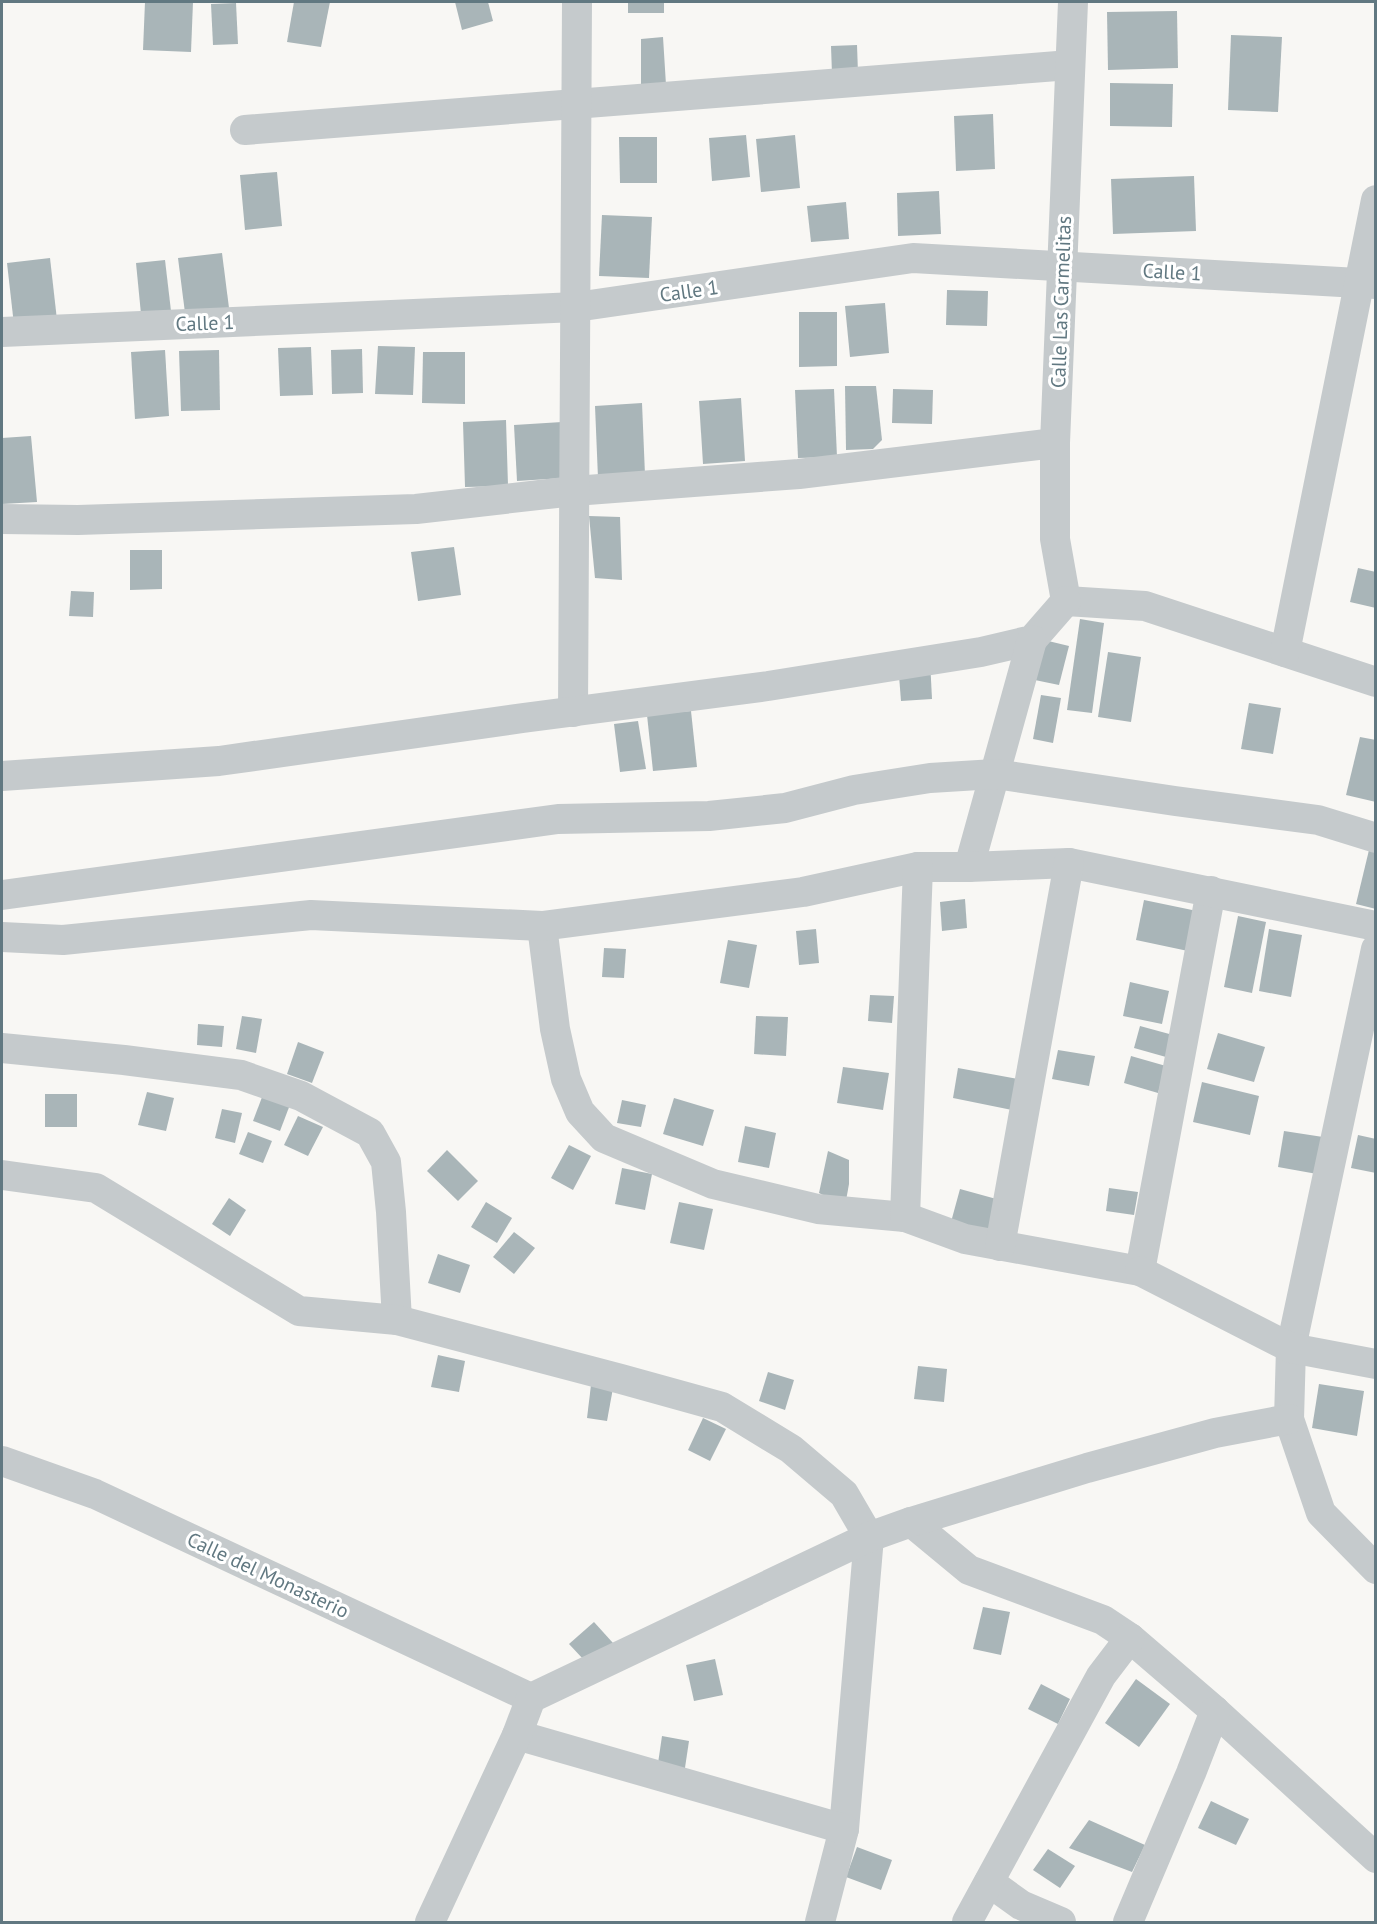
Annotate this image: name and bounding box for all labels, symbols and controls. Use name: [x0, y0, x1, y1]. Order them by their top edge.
street label: Calle Las Carmelitas: [1045, 215, 1077, 389]
street label: Calle 1: [1142, 257, 1202, 287]
street label: Calle 1: [658, 274, 720, 308]
street label: Calle 1: [175, 309, 235, 337]
street label: Calle del Monasterio: [183, 1526, 353, 1624]

